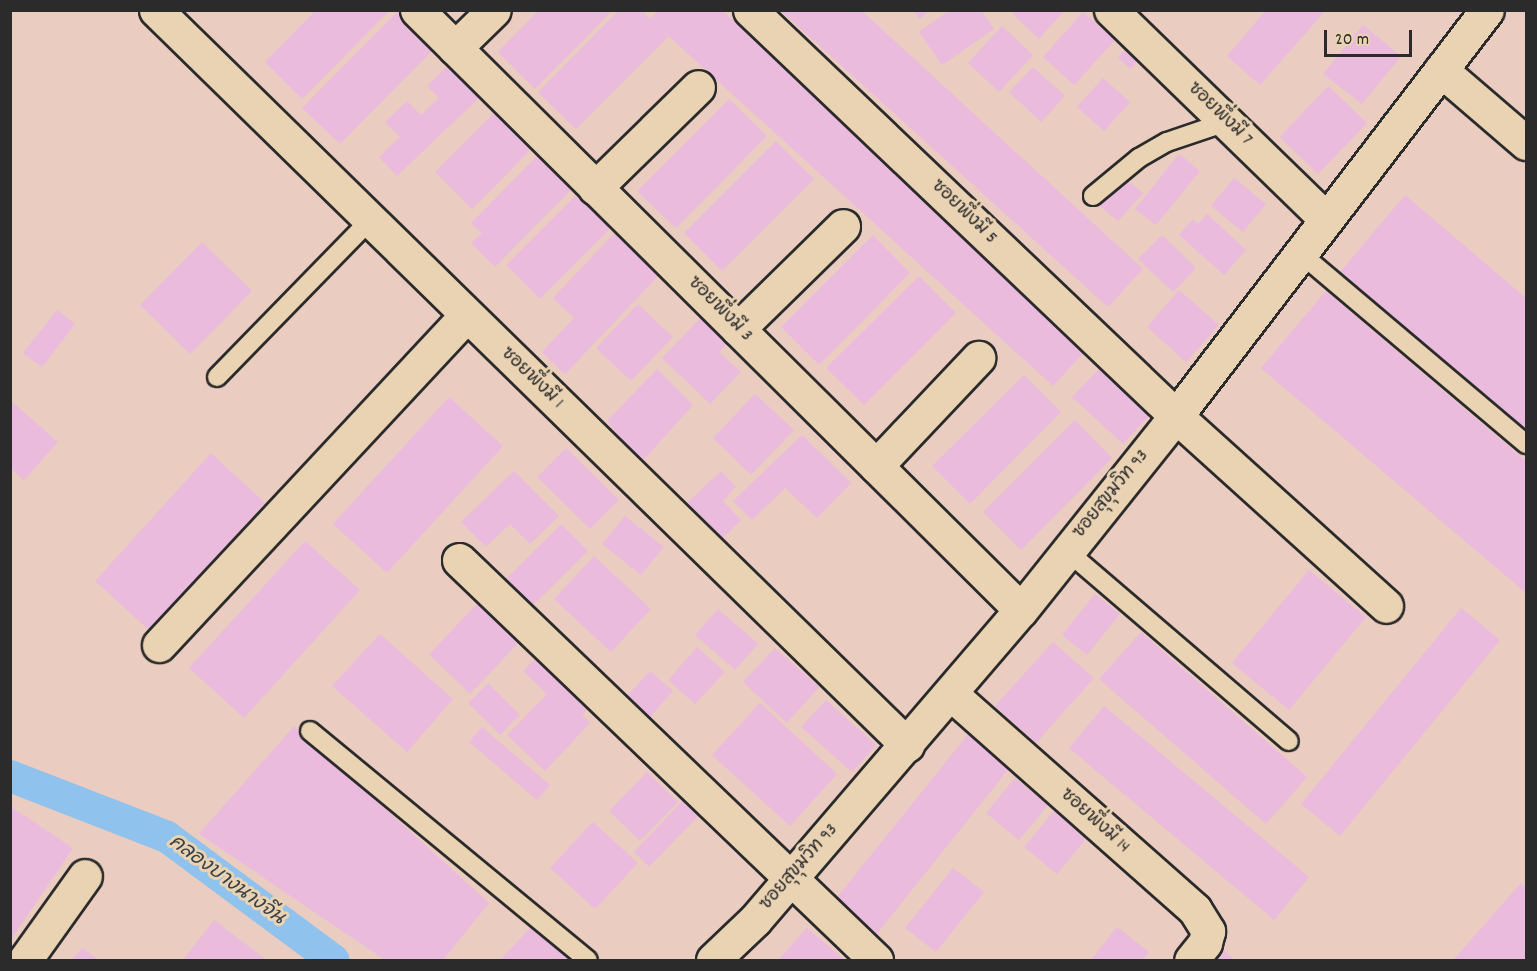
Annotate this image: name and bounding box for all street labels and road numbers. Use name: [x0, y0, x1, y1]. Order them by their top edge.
street label: ซอยพึ่งมี 7: [1182, 79, 1256, 151]
street label: ซอยพึ่งมี 5: [926, 176, 1000, 250]
street label: ซอยพึ่งมี 3: [682, 273, 756, 347]
street label: ซอยพึ่งมี 1: [495, 344, 567, 414]
street label: ซอยสุขุมวิท 93: [1070, 446, 1154, 544]
street label: ซอยพึ่งมี 14: [1055, 785, 1133, 859]
street label: ซอยสุขุมวิท 93: [756, 820, 844, 916]

